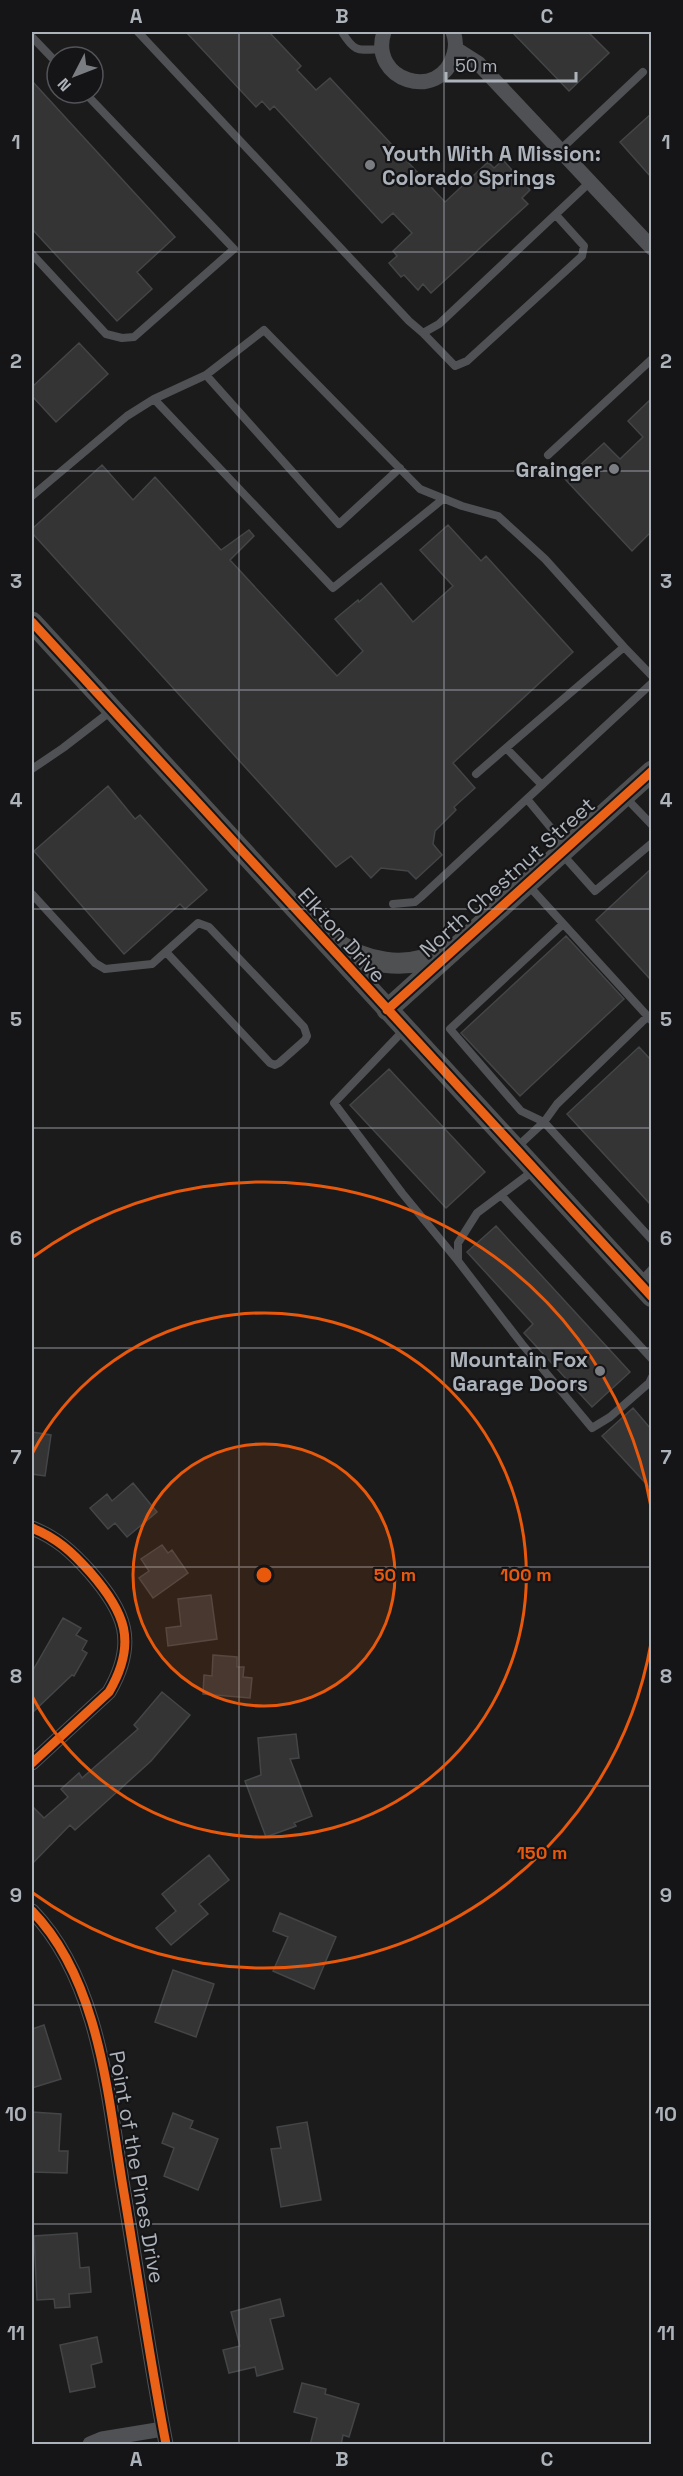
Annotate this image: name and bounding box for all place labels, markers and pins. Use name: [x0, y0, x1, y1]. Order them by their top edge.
place label: Youth With A Mission: Colorado Springs: [382, 140, 601, 191]
marker: Youth With A Mission: Colorado Springs: [363, 158, 377, 172]
place label: Grainger: [516, 456, 602, 483]
marker: Grainger: [607, 462, 621, 476]
place label: Mountain Fox Garage Doors: [450, 1346, 588, 1397]
marker: Mountain Fox Garage Doors: [593, 1364, 607, 1378]
centre of rings: [254, 1565, 274, 1585]

